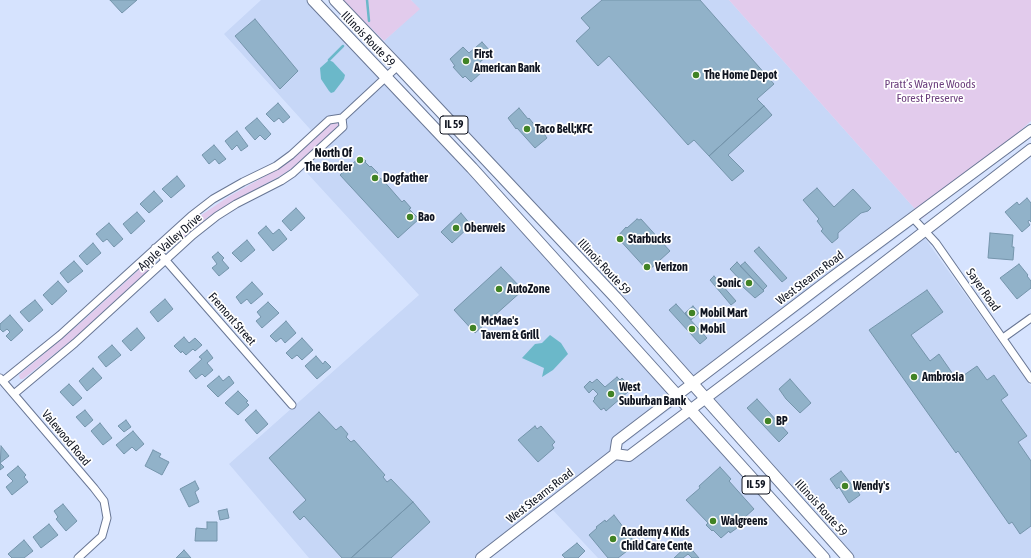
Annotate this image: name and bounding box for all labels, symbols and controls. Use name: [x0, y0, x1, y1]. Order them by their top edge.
street label: Illinois Route 59: [338, 8, 398, 70]
place label: First American Bank: [474, 47, 540, 75]
marker: First American Bank: [461, 56, 471, 66]
place label: The Home Depot: [704, 68, 777, 82]
marker: The Home Depot: [691, 70, 701, 80]
park label: Pratt’s Wayne Woods Forest Preserve: [884, 77, 976, 105]
road number: IL 59: [440, 116, 468, 134]
place label: Taco Bell;KFC: [535, 122, 592, 136]
marker: Taco Bell;KFC: [522, 124, 532, 134]
place label: North Of The Border: [305, 146, 352, 174]
marker: North Of The Border: [355, 155, 365, 165]
place label: Dogfather: [383, 171, 428, 185]
marker: Dogfather: [370, 173, 380, 183]
street label: Apple Valley Drive: [135, 210, 205, 274]
place label: Bao: [418, 210, 435, 224]
marker: Bao: [405, 212, 415, 222]
place label: Oberweis: [464, 221, 505, 235]
marker: Oberweis: [451, 223, 461, 233]
place label: Starbucks: [628, 232, 671, 246]
marker: Starbucks: [615, 234, 625, 244]
street label: Illinois Route 59: [574, 236, 634, 298]
street label: West Stearns Road: [773, 248, 847, 308]
place label: Verizon: [655, 260, 688, 274]
marker: Verizon: [642, 262, 652, 272]
street label: Sayer Road: [963, 266, 1003, 314]
place label: Sonic: [717, 276, 741, 290]
marker: Sonic: [744, 278, 754, 288]
place label: AutoZone: [507, 282, 550, 296]
marker: AutoZone: [494, 284, 504, 294]
street label: Fremont Street: [205, 290, 259, 348]
place label: Mobil Mart: [700, 306, 747, 320]
marker: Mobil Mart: [687, 308, 697, 318]
place label: McMae's Tavern & Grill: [481, 314, 539, 342]
place label: Mobil: [700, 322, 725, 336]
marker: McMae's Tavern & Grill: [468, 323, 478, 333]
marker: Mobil: [687, 324, 697, 334]
place label: Ambrosia: [922, 370, 964, 384]
marker: Ambrosia: [909, 372, 919, 382]
place label: West Suburban Bank: [619, 380, 686, 408]
marker: West Suburban Bank: [606, 389, 616, 399]
street label: Valewood Road: [39, 407, 93, 469]
place label: BP: [776, 414, 788, 428]
marker: BP: [763, 416, 773, 426]
street label: West Stearns Road: [504, 465, 576, 527]
road number: IL 59: [742, 476, 770, 494]
street label: Illinois Route 59: [792, 477, 850, 539]
place label: Wendy's: [853, 479, 889, 493]
marker: Wendy's: [840, 481, 850, 491]
place label: Walgreens: [721, 514, 768, 528]
marker: Walgreens: [708, 516, 718, 526]
place label: Academy 4 Kids Child Care Cente: [621, 525, 692, 553]
marker: Academy 4 Kids Child Care Cente: [608, 534, 618, 544]

